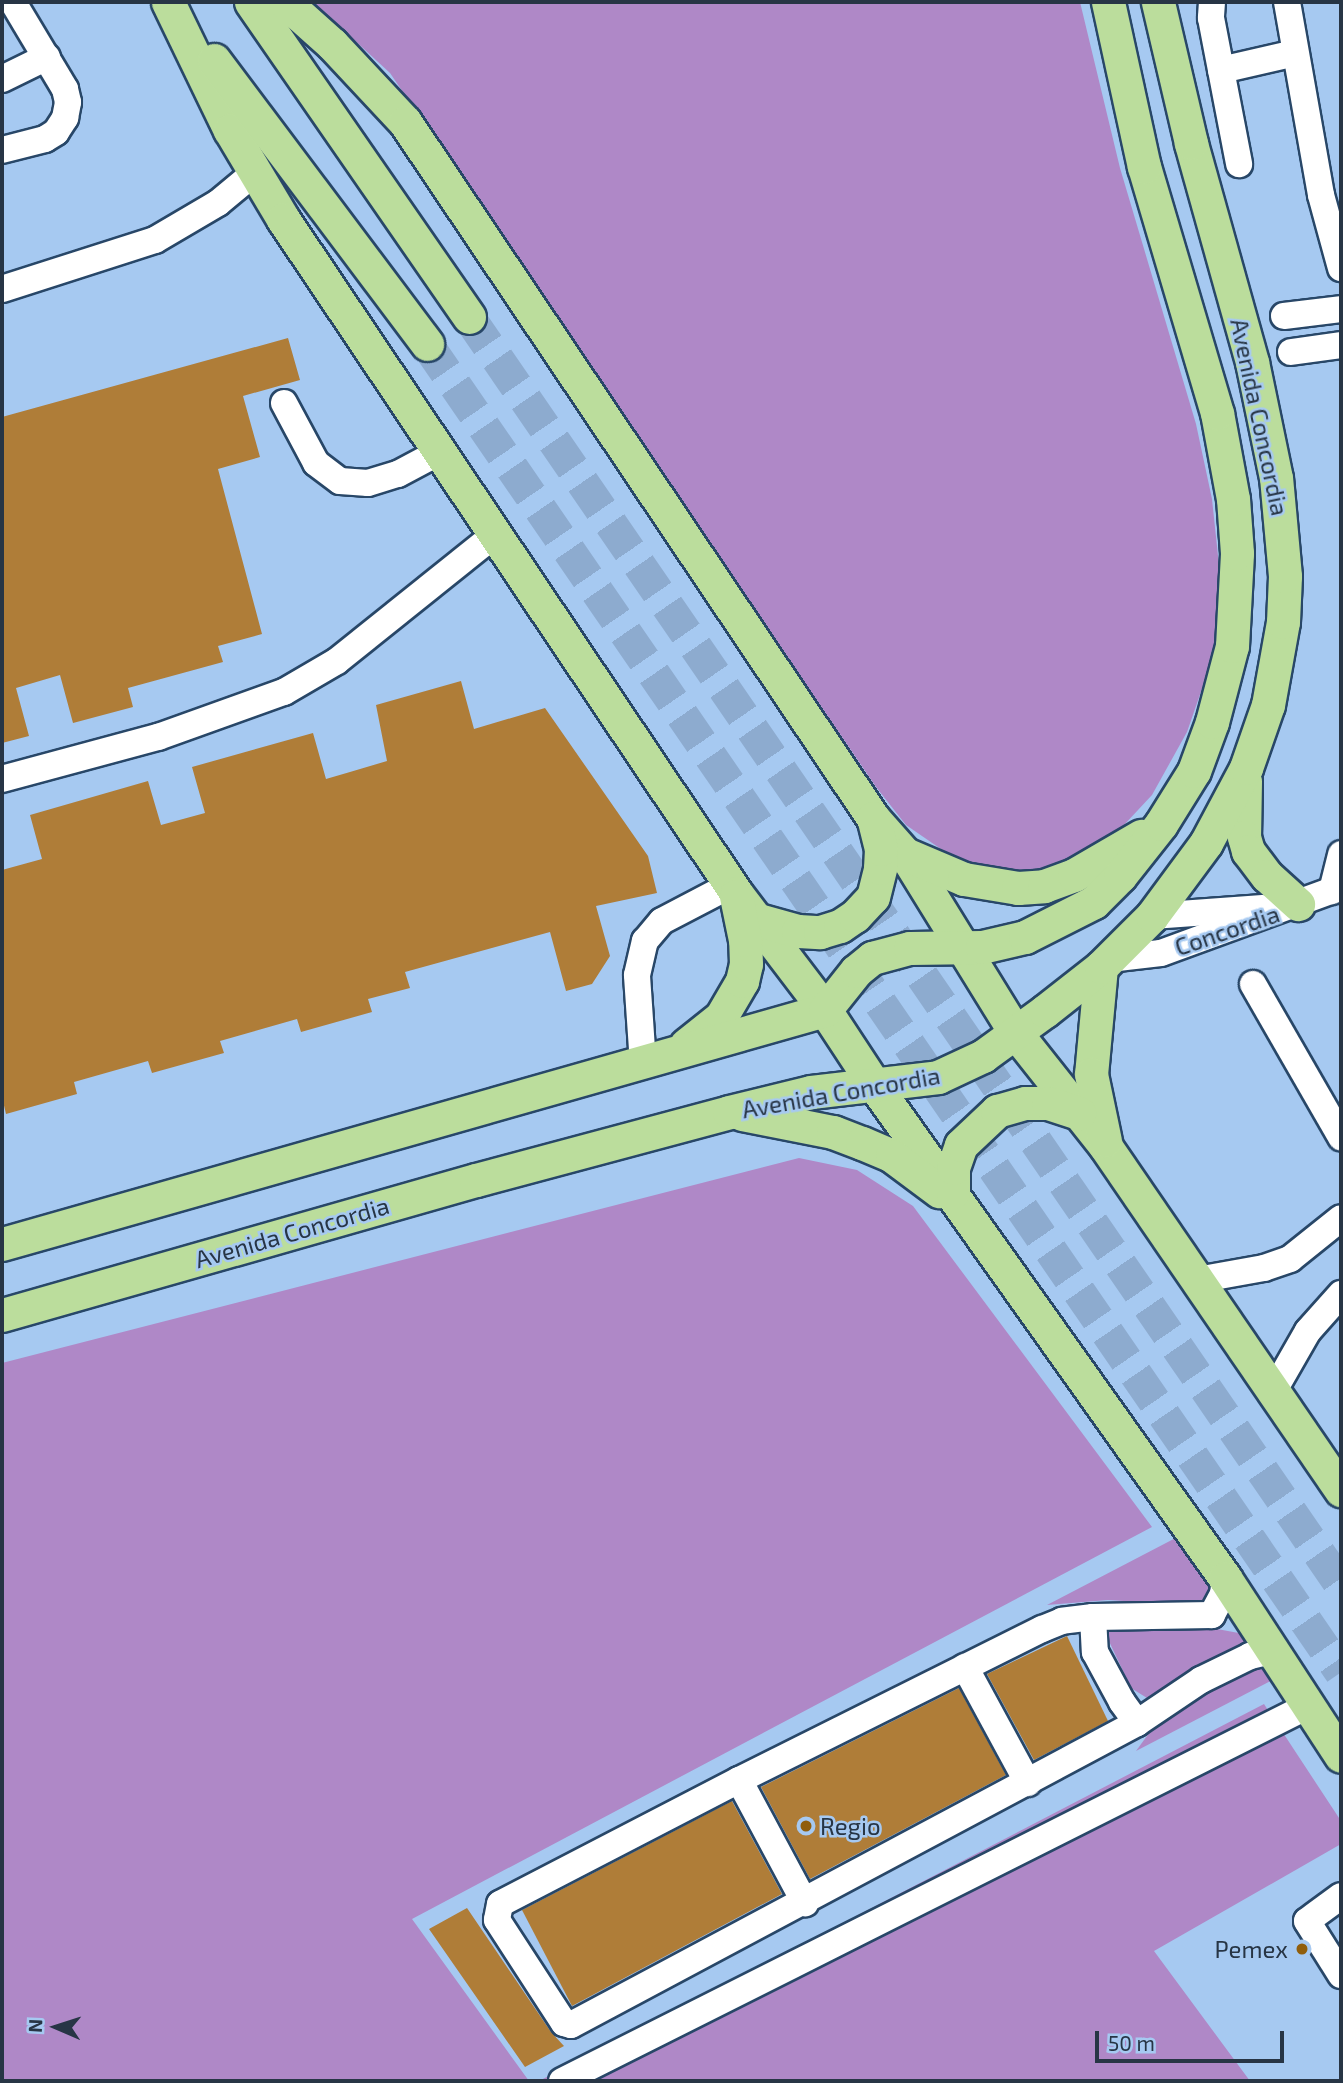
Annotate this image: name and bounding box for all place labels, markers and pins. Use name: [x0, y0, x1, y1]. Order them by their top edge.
place label: Regio: [820, 1812, 881, 1840]
marker: Regio: [798, 1818, 814, 1834]
place label: Pemex: [1215, 1935, 1288, 1963]
marker: Pemex: [1294, 1941, 1310, 1957]

